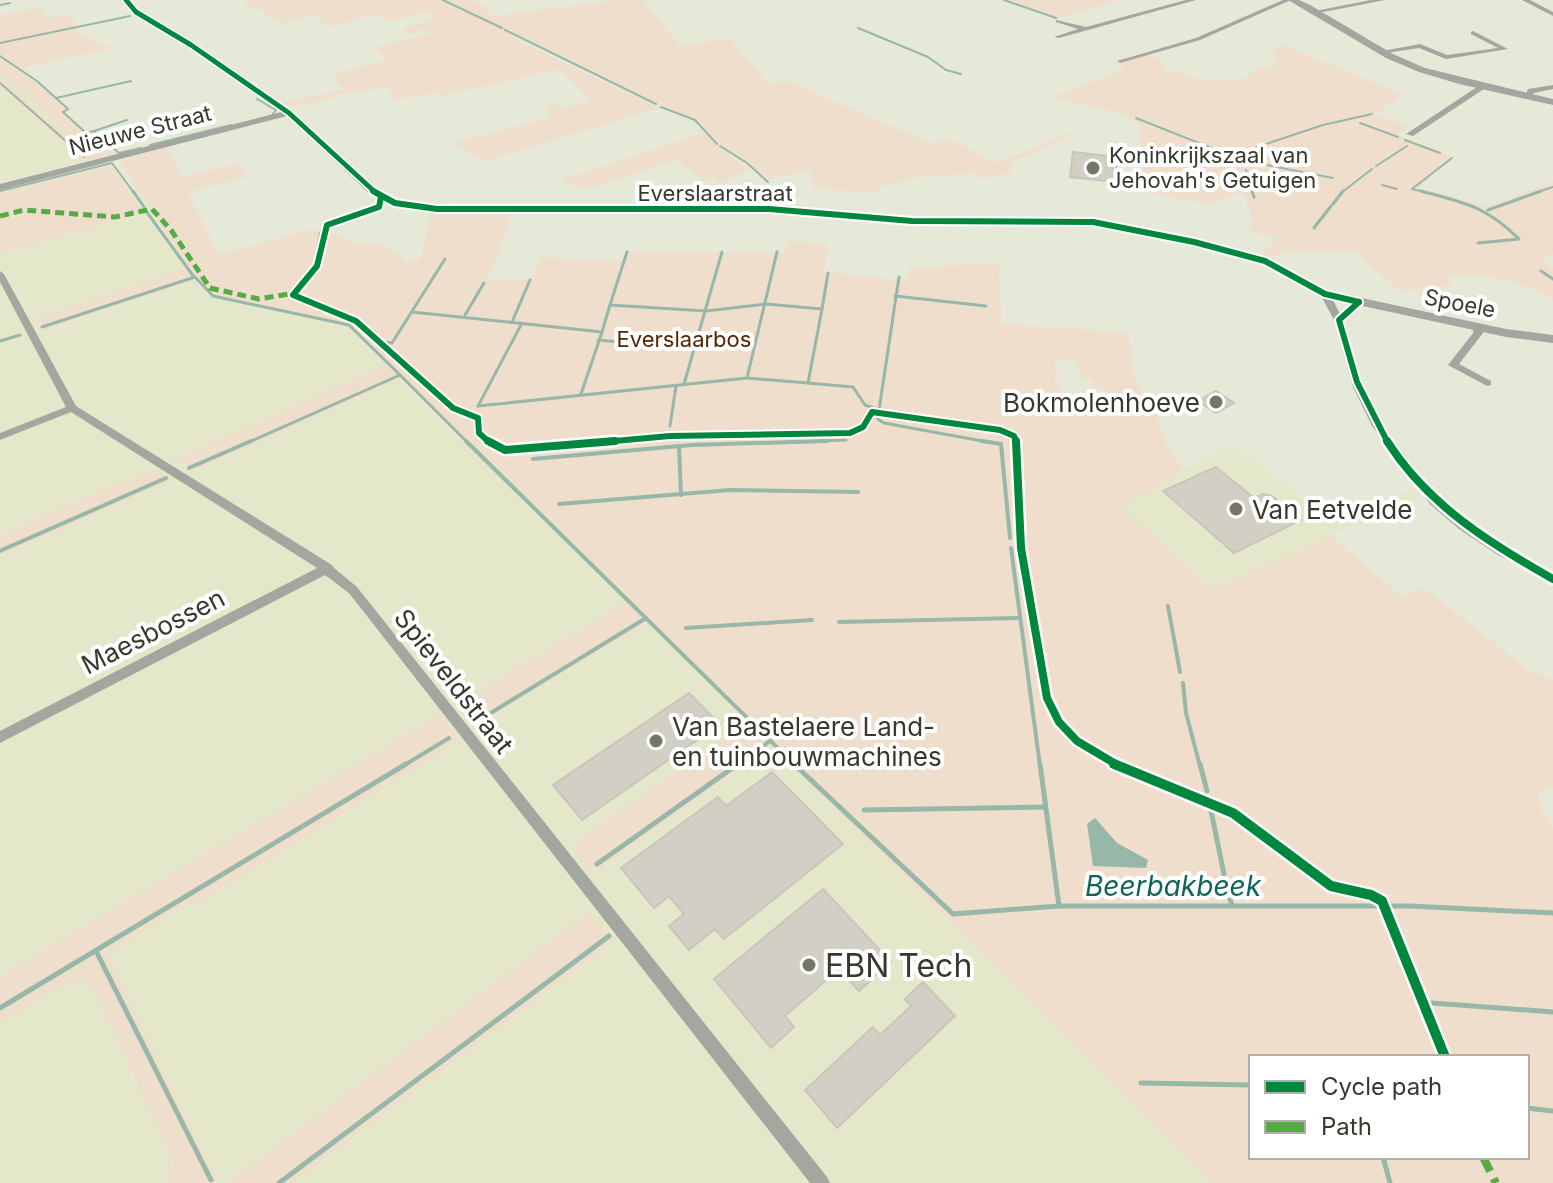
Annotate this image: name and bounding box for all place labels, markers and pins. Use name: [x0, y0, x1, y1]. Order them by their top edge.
place label: Koninkrijkszaal van Jehovah's Getuigen: [1109, 142, 1316, 193]
marker: Koninkrijkszaal van Jehovah's Getuigen: [1084, 159, 1102, 177]
place label: Bokmolenhoeve: [1003, 387, 1200, 418]
marker: Bokmolenhoeve: [1207, 393, 1225, 411]
place label: Van Eetvelde: [1252, 494, 1412, 525]
marker: Van Eetvelde: [1227, 500, 1245, 518]
place label: Van Bastelaere Land- en tuinbouwmachines: [672, 711, 942, 772]
marker: Van Bastelaere Land- en tuinbouwmachines: [647, 732, 665, 750]
place label: EBN Tech: [825, 946, 972, 985]
marker: EBN Tech: [800, 956, 818, 974]

